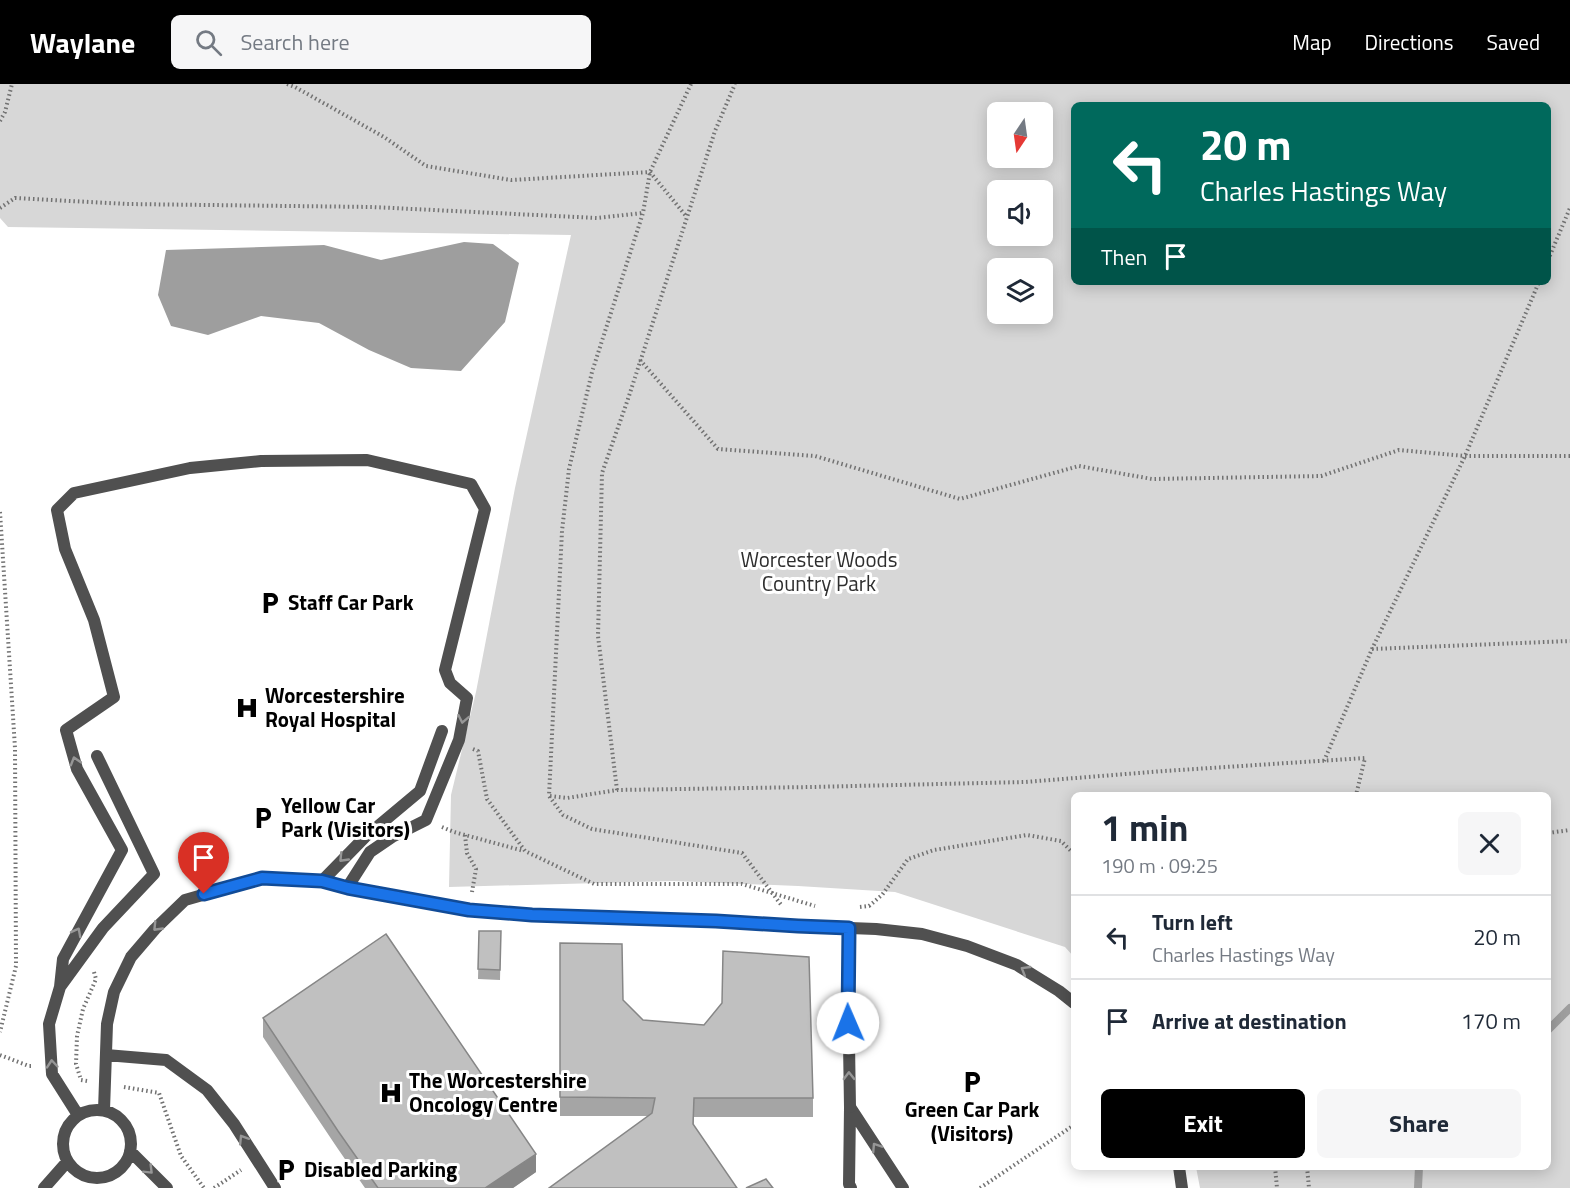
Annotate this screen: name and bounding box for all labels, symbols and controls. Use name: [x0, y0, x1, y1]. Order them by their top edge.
search box: [171, 15, 591, 69]
text: Waylane: [30, 21, 135, 64]
text: Search here: [240, 25, 350, 59]
icon: search: [192, 26, 225, 59]
text: Map: [1292, 26, 1332, 58]
text: Directions: [1365, 26, 1454, 58]
text: Saved: [1487, 26, 1540, 58]
north arrow: [987, 102, 1053, 168]
map controls: [987, 102, 1053, 324]
text: 20 m: [1200, 112, 1292, 176]
icon: left: [1101, 126, 1179, 204]
text: Charles Hastings Way: [1200, 170, 1447, 211]
button: sound: [987, 180, 1053, 246]
text: Then: [1101, 240, 1147, 274]
icon: arrive: [1159, 240, 1192, 273]
button: layers: [987, 258, 1053, 324]
park label: Worcester Woods Country Park: [741, 543, 897, 599]
place label: Staff Car Park: [288, 586, 414, 618]
parking icon: Staff Car Park: [257, 590, 283, 616]
place label: Worcestershire Royal Hospital: [265, 679, 405, 735]
hospital icon: Worcestershire Royal Hospital: [234, 695, 260, 721]
one-way arrow: [457, 714, 470, 724]
one-way arrow: [70, 756, 82, 767]
place label: Yellow Car Park (Visitors): [281, 789, 410, 845]
text: 1 min: [1101, 800, 1188, 855]
parking icon: Yellow Car Park (Visitors): [250, 805, 276, 831]
button: close: [1458, 812, 1521, 875]
pin: [178, 832, 229, 894]
icon: arrive: [187, 841, 220, 874]
text: 190 m · 09:25: [1101, 850, 1218, 881]
one-way arrow: [339, 851, 350, 862]
text: Turn left: [1152, 905, 1233, 939]
one-way arrow: [153, 920, 164, 930]
text: 20 m: [1473, 920, 1521, 954]
icon: left: [1101, 921, 1134, 954]
one-way arrow: [70, 928, 81, 939]
text: Charles Hastings Way: [1152, 939, 1335, 970]
one-way arrow: [1021, 966, 1031, 978]
position arrow: [816, 991, 880, 1055]
text: Arrive at destination: [1152, 1004, 1347, 1038]
text: 170 m: [1461, 1004, 1521, 1038]
icon: arrive: [1101, 1005, 1134, 1038]
one-way arrow: [46, 1059, 59, 1068]
place label: The Worcestershire Oncology Centre: [409, 1064, 587, 1120]
parking icon: Green Car Park (Visitors): [959, 1069, 985, 1095]
one-way arrow: [843, 1072, 855, 1081]
hospital icon: The Worcestershire Oncology Centre: [378, 1080, 404, 1106]
button: Exit: [1101, 1089, 1305, 1158]
button: Share: [1317, 1089, 1521, 1158]
place label: Green Car Park (Visitors): [905, 1093, 1039, 1149]
one-way arrow: [240, 1134, 251, 1145]
one-way arrow: [872, 1143, 884, 1153]
place label: Disabled Parking: [304, 1153, 457, 1185]
parking icon: Disabled Parking: [273, 1157, 299, 1183]
one-way arrow: [141, 1162, 152, 1173]

